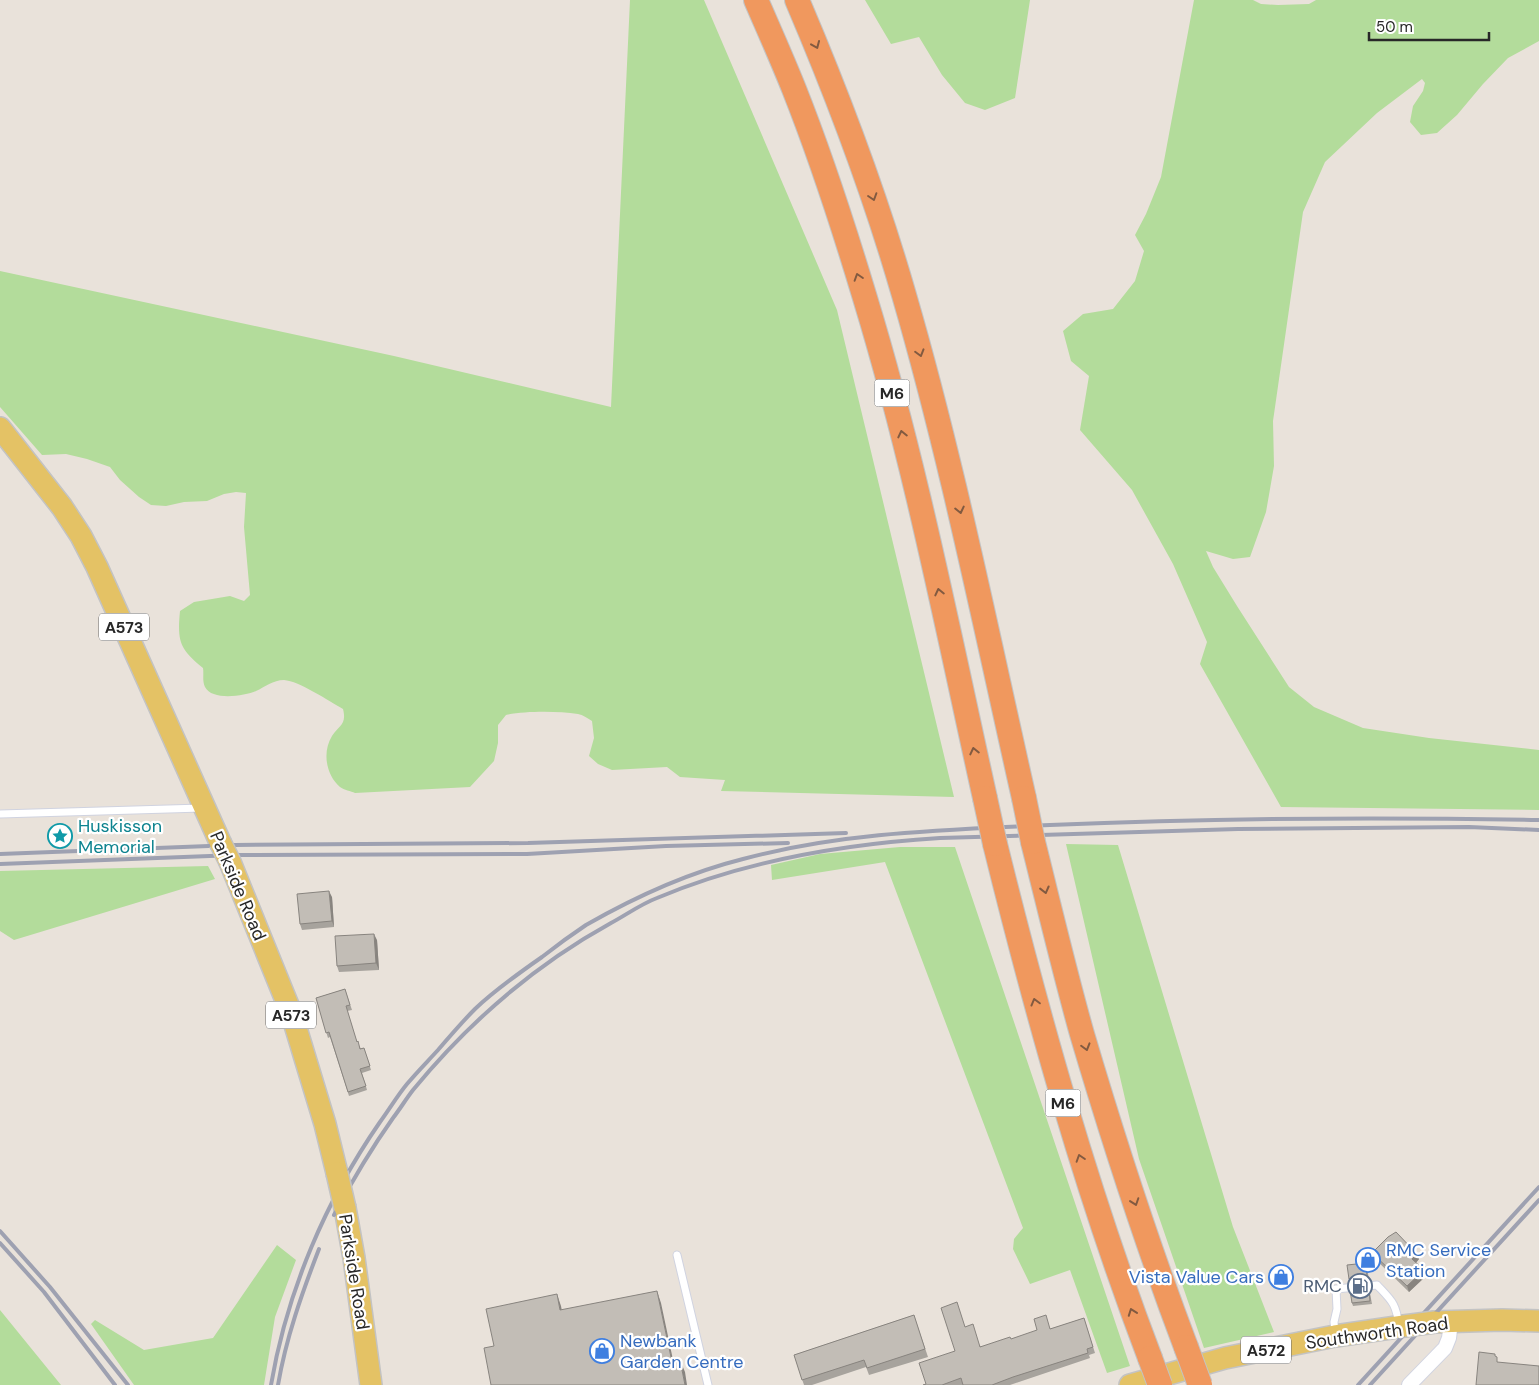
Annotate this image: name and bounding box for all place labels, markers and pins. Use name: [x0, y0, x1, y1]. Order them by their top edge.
place label: Huskisson Memorial: [78, 814, 162, 859]
place icon: Huskisson Memorial: [47, 823, 73, 849]
place label: RMC Service Station: [1386, 1238, 1491, 1283]
shop icon: RMC Service Station: [1355, 1247, 1381, 1273]
shop icon: Vista Value Cars: [1268, 1264, 1294, 1290]
place label: Vista Value Cars: [1129, 1265, 1264, 1289]
fuel station icon: RMC: [1347, 1273, 1373, 1299]
place label: RMC: [1303, 1274, 1342, 1298]
place label: Newbank Garden Centre: [620, 1329, 743, 1374]
shop icon: Newbank Garden Centre: [589, 1338, 615, 1364]

